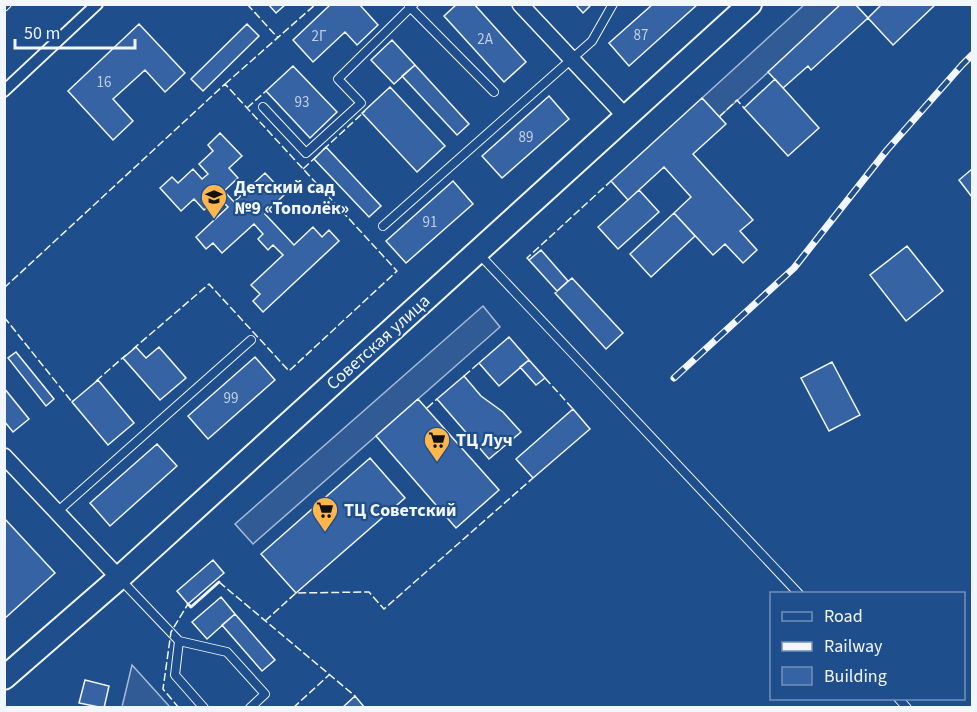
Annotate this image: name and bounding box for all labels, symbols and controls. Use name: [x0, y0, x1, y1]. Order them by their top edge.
scale bar: [15, 12, 135, 50]
text: 50 m: [24, 21, 60, 46]
house number: 87: [634, 25, 648, 46]
house number: 2Г: [312, 26, 327, 47]
house number: 2А: [477, 29, 494, 50]
house number: 16: [97, 72, 111, 93]
house number: 93: [295, 92, 309, 113]
house number: 89: [519, 127, 533, 148]
place label: Детский сад №9 «Тополёк»: [234, 175, 349, 221]
school or university icon: Детский сад №9 «Тополёк»: [199, 182, 229, 220]
house number: 91: [423, 212, 437, 233]
street label: Советская улица: [321, 289, 436, 396]
house number: 99: [224, 388, 238, 409]
supermarket icon: ТЦ Луч: [422, 425, 452, 463]
place label: ТЦ Луч: [456, 428, 513, 453]
supermarket icon: ТЦ Советский: [310, 495, 340, 533]
place label: ТЦ Советский: [344, 498, 457, 523]
legend: [770, 592, 965, 700]
text: Road: [824, 604, 863, 629]
text: Railway: [824, 634, 883, 659]
text: Building: [824, 664, 887, 689]

